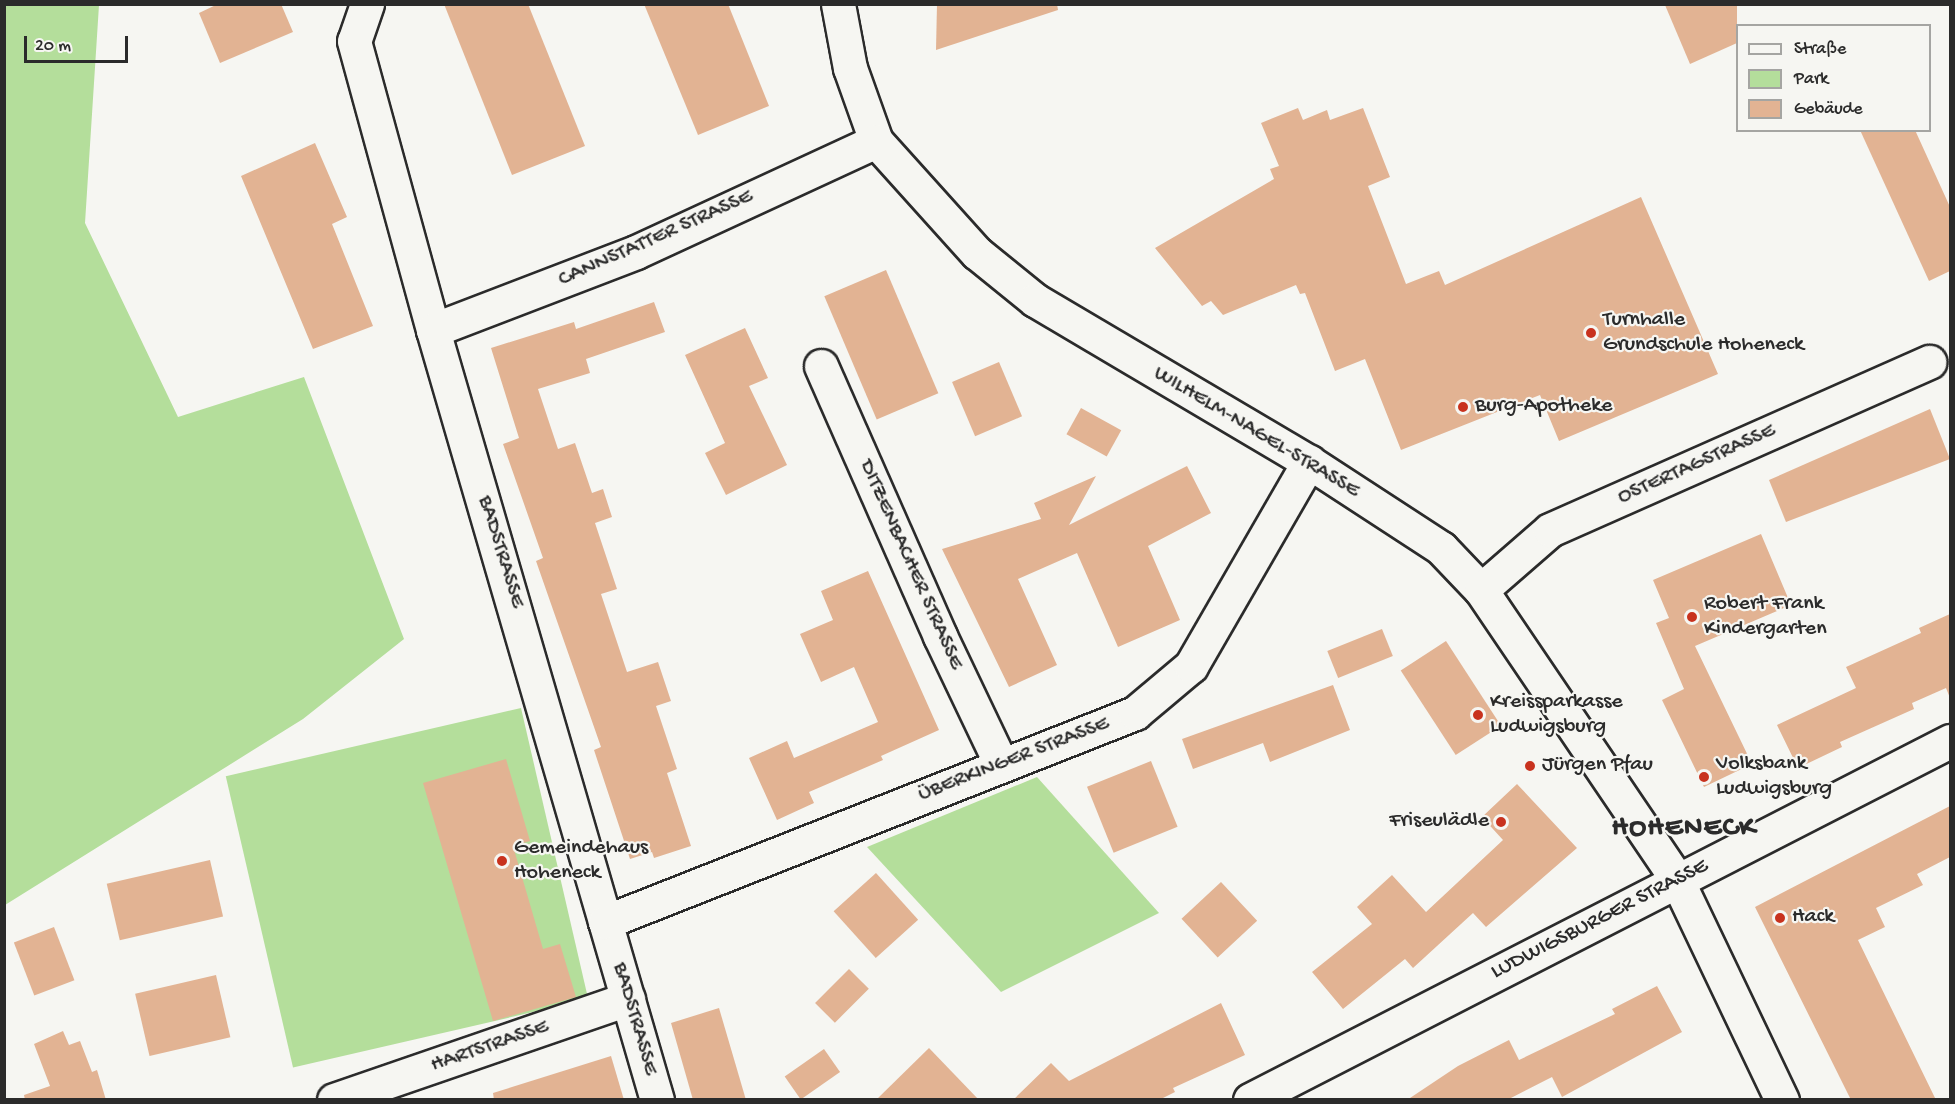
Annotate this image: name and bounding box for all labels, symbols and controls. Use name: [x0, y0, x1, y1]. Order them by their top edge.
scale bar: [27, 24, 130, 62]
legend: [1736, 24, 1931, 132]
text: 20 m: [35, 36, 71, 57]
text: Straße: [1794, 39, 1846, 60]
text: Park: [1794, 69, 1828, 90]
text: Gebäude: [1794, 99, 1862, 120]
street label: CANNSTATTER STRASSE: [555, 184, 757, 294]
place label: Turnhalle Grundschule Hoheneck: [1603, 307, 1804, 358]
marker: Turnhalle Grundschule Hoheneck: [1584, 326, 1598, 340]
street label: WILHELM-NAGEL-STRASSE: [1148, 361, 1364, 505]
place label: Burg-Apotheke: [1475, 394, 1612, 420]
marker: Burg-Apotheke: [1456, 400, 1470, 414]
street label: OSTERTAGSTRASSE: [1614, 418, 1780, 512]
street label: DITZENBACHER STRASSE: [852, 456, 968, 674]
street label: BADSTRASSE: [470, 493, 530, 611]
place label: Robert Frank Kindergarten: [1704, 591, 1827, 642]
marker: Robert Frank Kindergarten: [1685, 610, 1699, 624]
place label: Kreissparkasse Ludwigsburg: [1490, 689, 1623, 740]
marker: Kreissparkasse Ludwigsburg: [1471, 708, 1485, 722]
street label: ÜBERKINGER STRASSE: [915, 711, 1113, 809]
place label: Volksbank Ludwigsburg: [1716, 751, 1832, 802]
place label: Jürgen Pfau: [1542, 753, 1653, 779]
marker: Jürgen Pfau: [1523, 759, 1537, 773]
marker: Volksbank Ludwigsburg: [1697, 770, 1711, 784]
place label: Friseulädle: [1389, 809, 1489, 835]
district label: HOHENECK: [1612, 812, 1756, 846]
marker: Friseulädle: [1494, 815, 1508, 829]
place label: Gemeindehaus Hoheneck: [514, 835, 648, 886]
marker: Gemeindehaus Hoheneck: [495, 854, 509, 868]
street label: LUDWIGSBURGER STRASSE: [1487, 854, 1713, 986]
place label: Hack: [1792, 905, 1834, 931]
marker: Hack: [1773, 911, 1787, 925]
street label: BADSTRASSE: [605, 960, 663, 1078]
street label: HARTSTRASSE: [428, 1015, 552, 1079]

